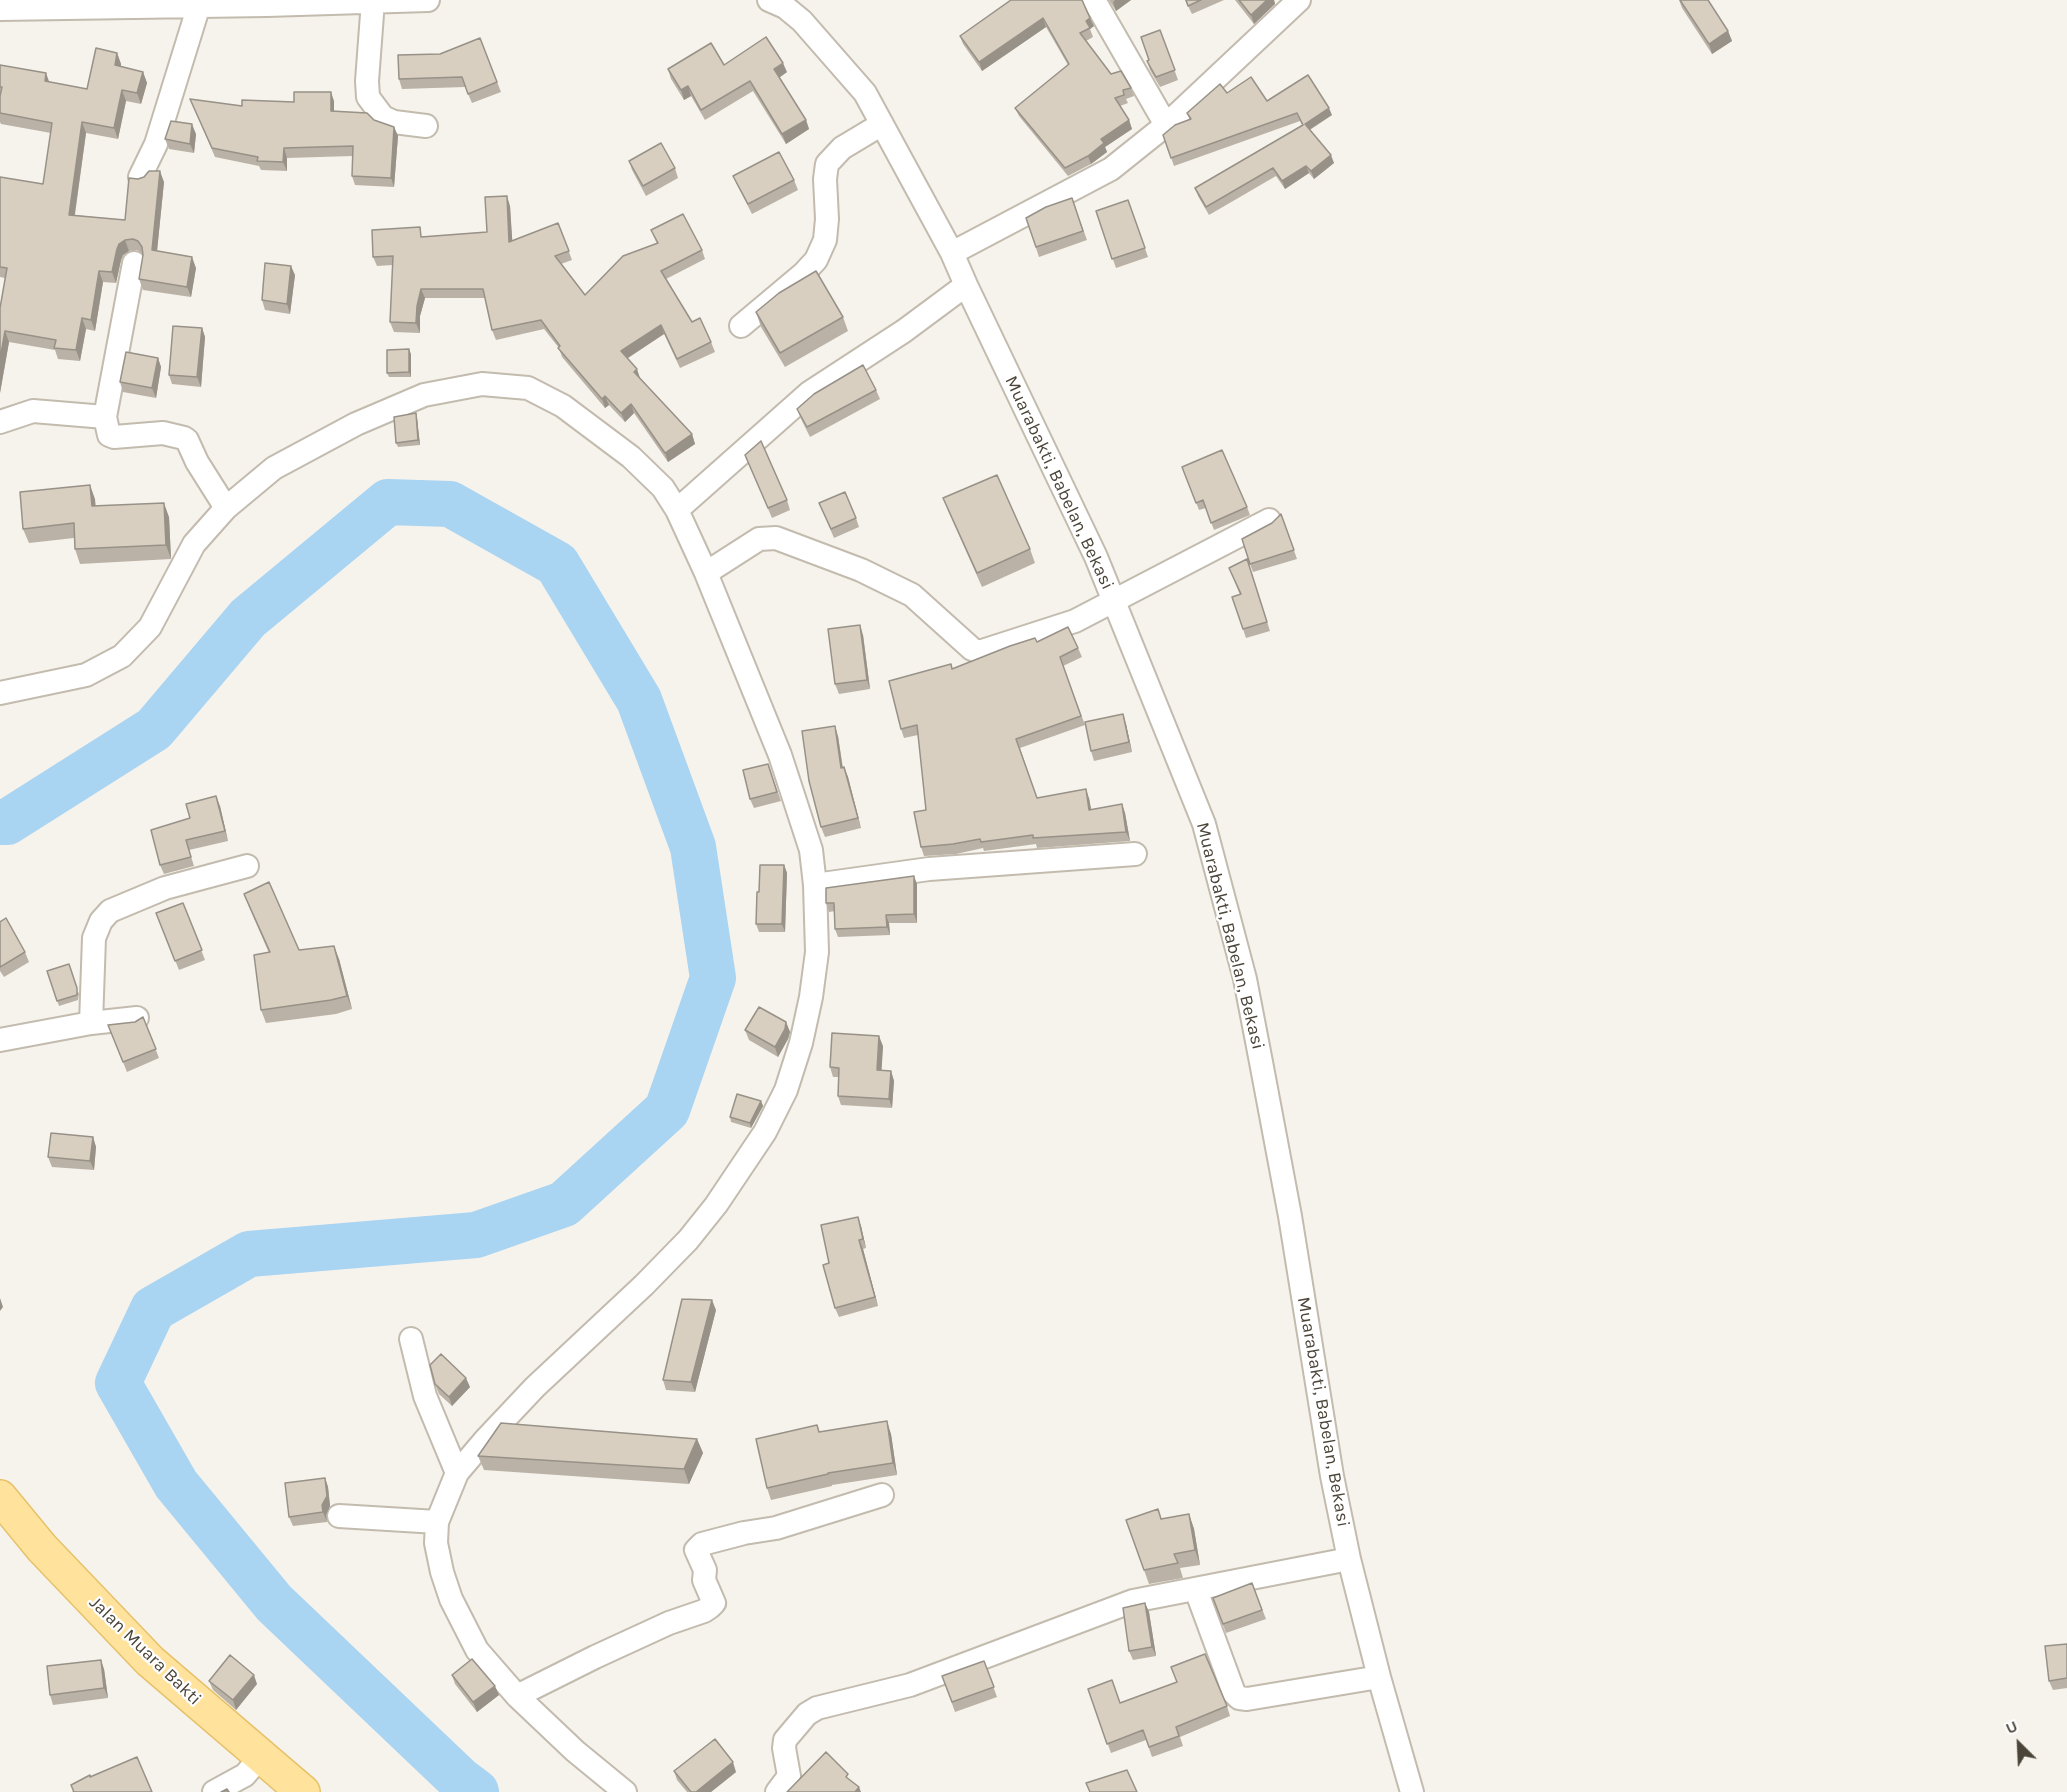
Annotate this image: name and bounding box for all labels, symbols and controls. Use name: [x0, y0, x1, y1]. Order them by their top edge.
street label: Muarabakti, Babelan, Bekasi: [1000, 373, 1118, 593]
street label: Muarabakti, Babelan, Bekasi: [1191, 820, 1269, 1052]
street label: Muarabakti, Babelan, Bekasi: [1292, 1295, 1354, 1529]
street label: Jalan Muara Bakti: [84, 1592, 206, 1710]
north arrow: [1989, 1714, 2049, 1774]
text: U: [2003, 1716, 2020, 1738]

